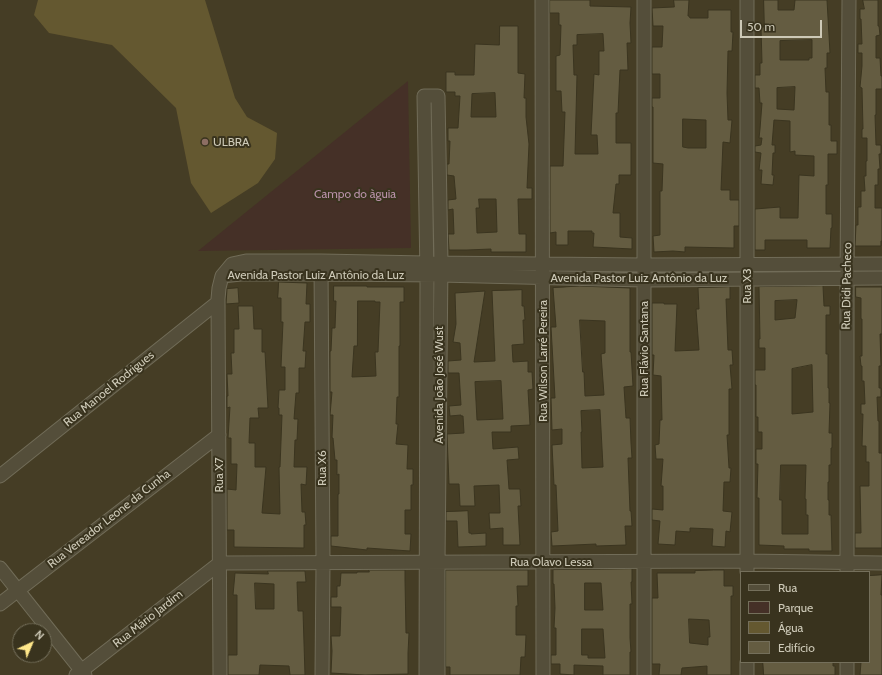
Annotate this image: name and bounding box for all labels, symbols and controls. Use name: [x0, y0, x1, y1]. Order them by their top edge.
scale bar: [742, 12, 824, 38]
text: 50 m: [747, 19, 775, 34]
place label: ULBRA: [213, 135, 249, 149]
marker: ULBRA: [200, 137, 210, 147]
park label: Campo do àguia: [314, 187, 396, 201]
street label: Rua Didi Pacheco: [839, 242, 855, 330]
street label: Avenida Pastor Luiz Antônio da Luz: [227, 268, 405, 282]
street label: Rua X3: [740, 268, 754, 304]
street label: Avenida Pastor Luiz Antônio da Luz: [550, 271, 728, 285]
street label: Rua Wilson Larré Pereira: [536, 300, 550, 422]
street label: Rua Flávio Santana: [637, 301, 651, 397]
street label: Avenida João José Wust: [432, 326, 446, 444]
street label: Rua Manoel Rodrigues: [61, 348, 157, 430]
street label: Rua X6: [315, 450, 329, 486]
street label: Rua X7: [212, 458, 226, 492]
street label: Rua Vereador Leone da Cunha: [45, 467, 173, 571]
street label: Rua Olavo Lessa: [510, 555, 592, 569]
legend: [740, 571, 870, 663]
text: Rua: [778, 580, 797, 595]
street label: Rua Mário Jardim: [110, 587, 186, 651]
text: Parque: [778, 600, 813, 615]
text: Água: [778, 620, 803, 635]
north arrow: [12, 623, 52, 663]
text: N: [32, 627, 47, 643]
text: Edifício: [778, 640, 815, 655]

